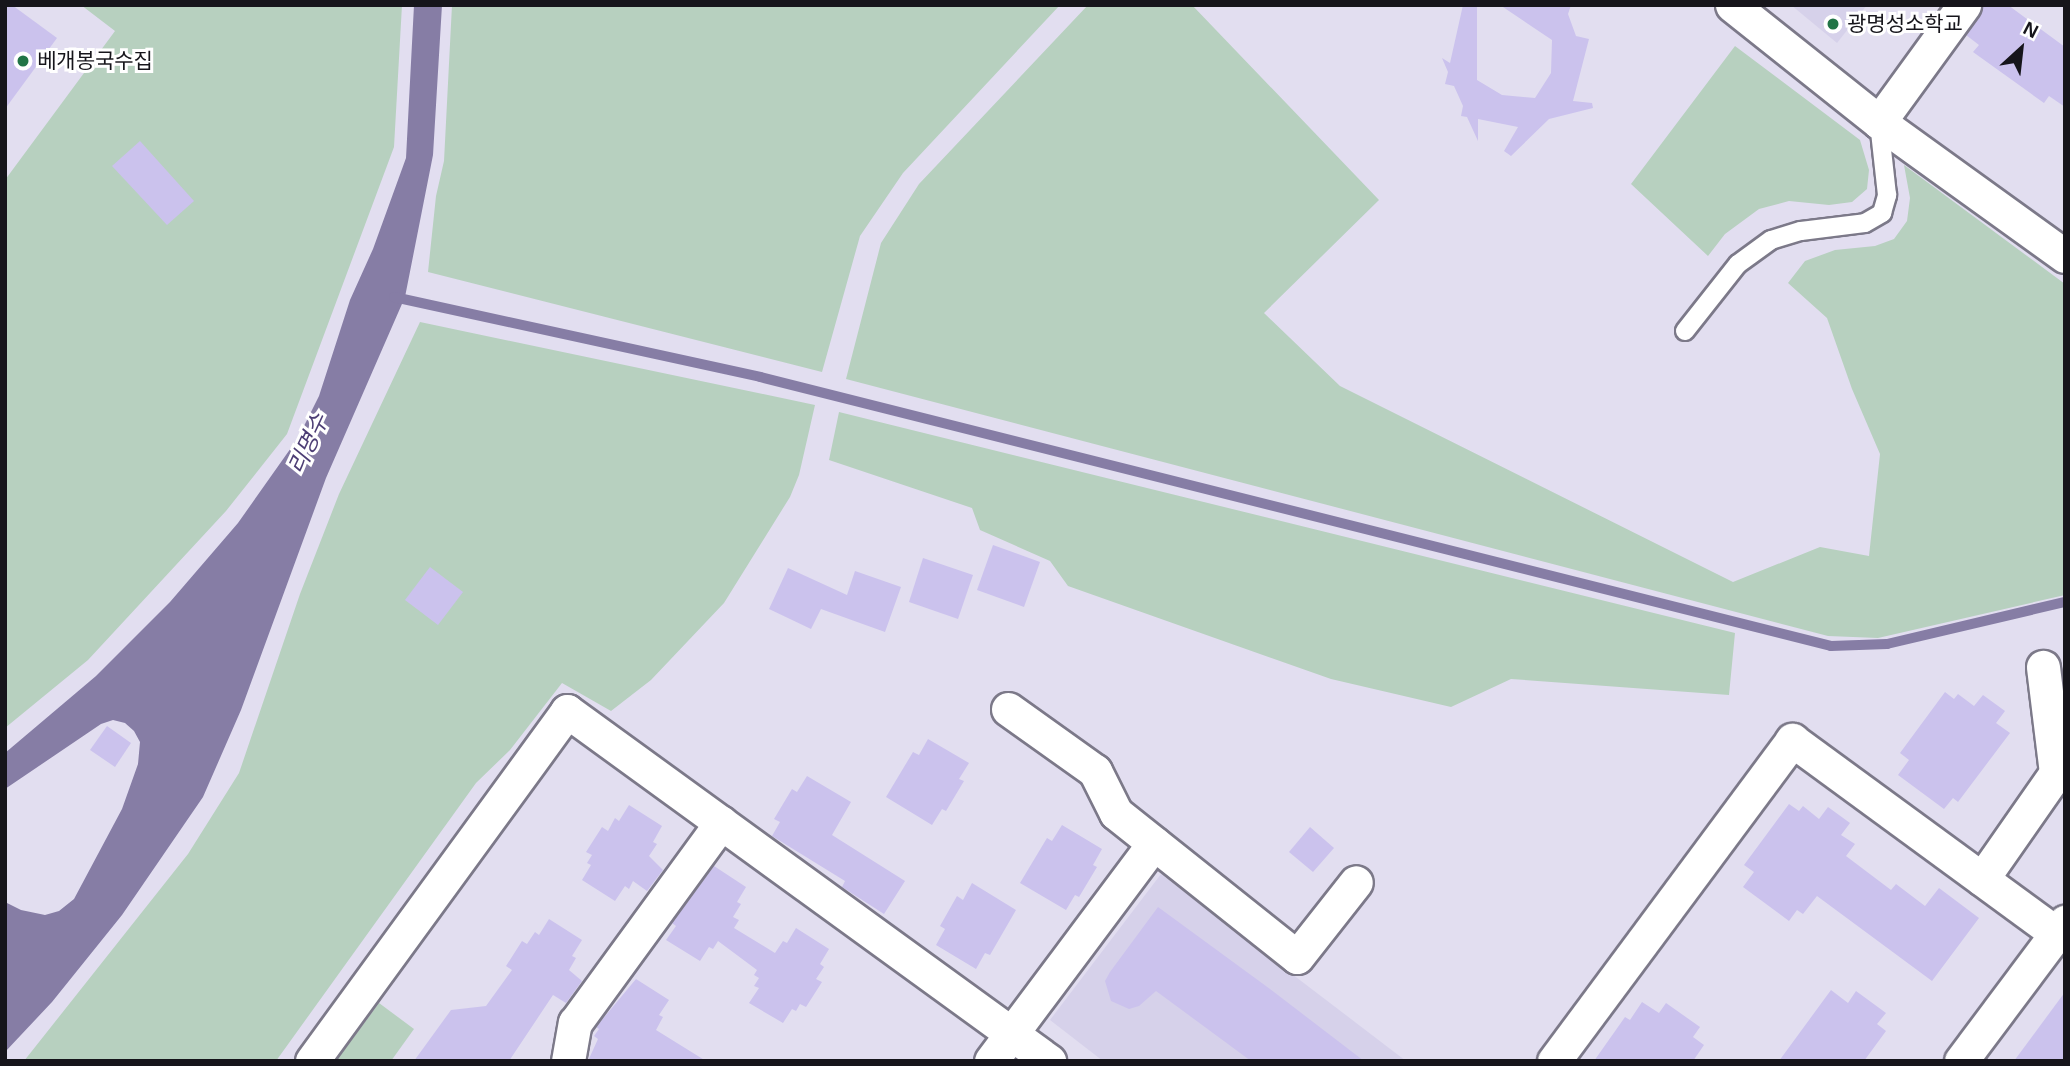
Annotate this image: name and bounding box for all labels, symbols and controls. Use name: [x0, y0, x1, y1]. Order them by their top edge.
place label: 광명성소학교: [1847, 11, 1963, 37]
north arrow: [1986, 14, 2056, 84]
marker: 광명성소학교: [1825, 16, 1841, 32]
text: N: [2020, 17, 2042, 42]
place label: 베개봉국수집: [37, 48, 153, 74]
marker: 베개봉국수집: [15, 53, 31, 69]
water label: 리명수: [282, 409, 334, 479]

